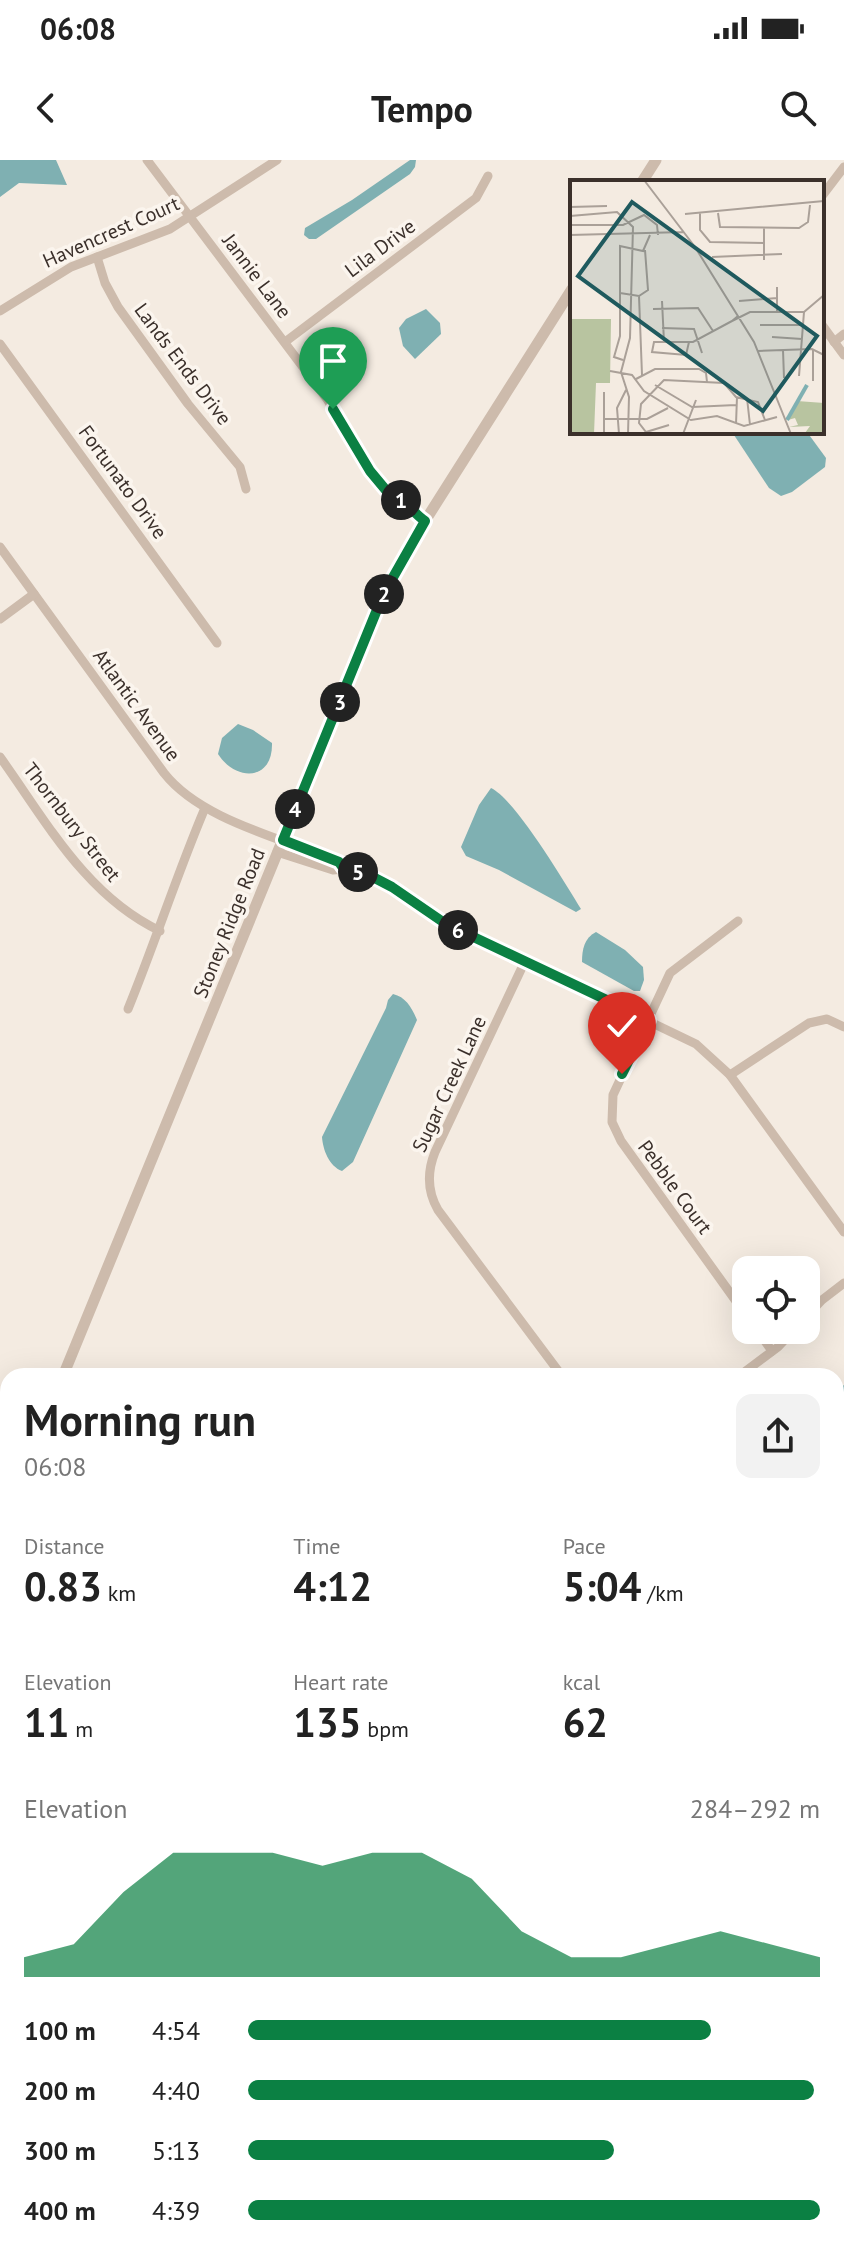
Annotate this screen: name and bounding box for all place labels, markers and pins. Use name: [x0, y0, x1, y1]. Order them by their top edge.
pin: [299, 327, 367, 409]
pin: 1: [381, 480, 421, 520]
pin: 2: [364, 574, 404, 614]
pin: 3: [320, 682, 360, 722]
pin: 4: [275, 789, 315, 829]
pin: 5: [338, 852, 378, 892]
pin: 6: [438, 910, 478, 950]
pin: [588, 992, 656, 1074]

